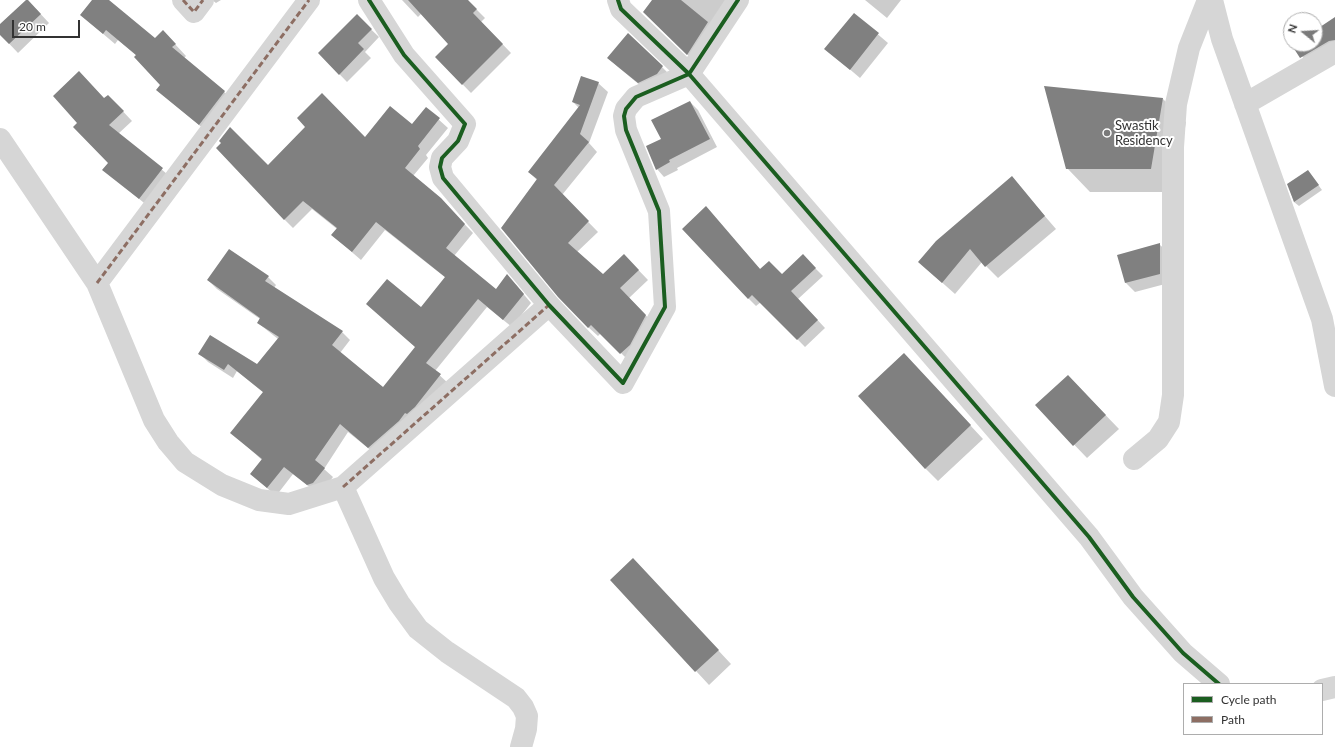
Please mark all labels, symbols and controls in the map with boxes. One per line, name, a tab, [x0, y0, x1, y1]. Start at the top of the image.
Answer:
scale bar	[14, 12, 82, 38]
north arrow	[1283, 12, 1323, 52]
text: 20 m	[19, 19, 46, 34]
text: N	[1285, 22, 1300, 34]
place label: Swastik Residency	[1115, 118, 1173, 149]
marker: Swastik Residency	[1102, 128, 1112, 138]
legend	[1183, 683, 1323, 735]
text: Cycle path	[1221, 692, 1276, 707]
text: Path	[1221, 712, 1245, 727]

